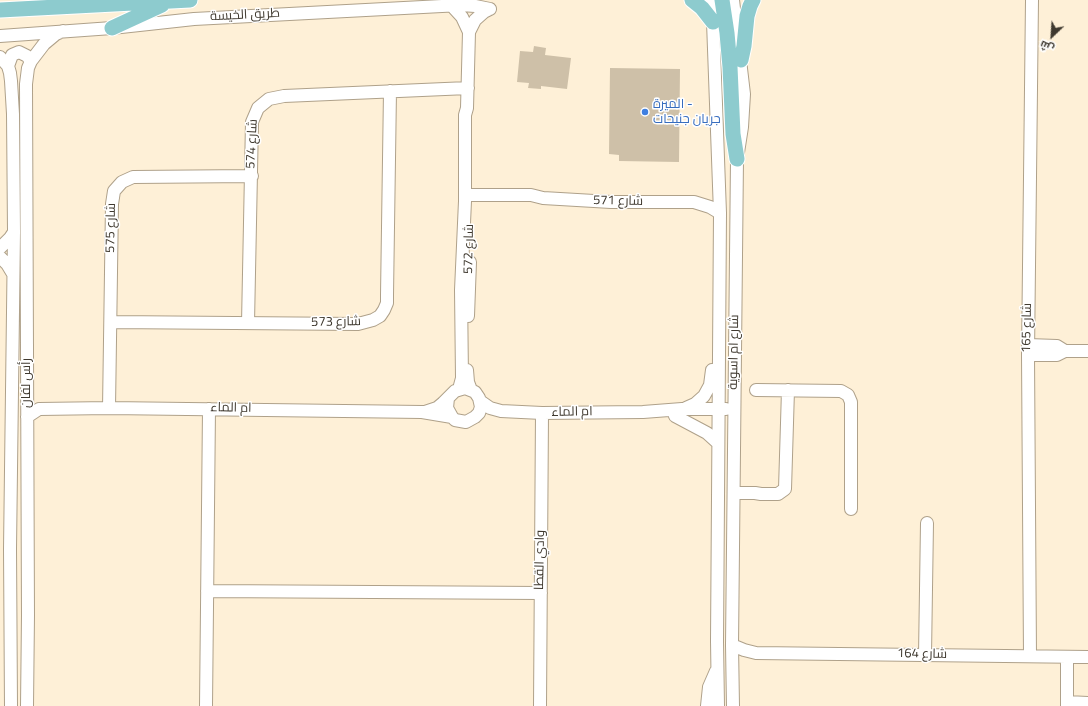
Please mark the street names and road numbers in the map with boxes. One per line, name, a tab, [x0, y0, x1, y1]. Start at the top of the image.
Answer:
street label: طريق الخيسة	[210, 6, 280, 26]
street label: شارع 574	[244, 119, 262, 169]
street label: شارع 571	[593, 194, 643, 210]
street label: شارع 575	[104, 203, 120, 253]
street label: شارع 572	[462, 224, 478, 274]
street label: شارع 165	[1020, 303, 1036, 353]
street label: شارع ام اسوية	[727, 314, 743, 390]
street label: شارع 573	[311, 315, 361, 331]
street label: رأس لفان	[19, 358, 35, 408]
street label: ام الماء	[210, 401, 252, 417]
street label: ام الماء	[551, 405, 593, 421]
street label: وادي القطا	[533, 530, 549, 590]
street label: شارع 164	[897, 647, 947, 663]

